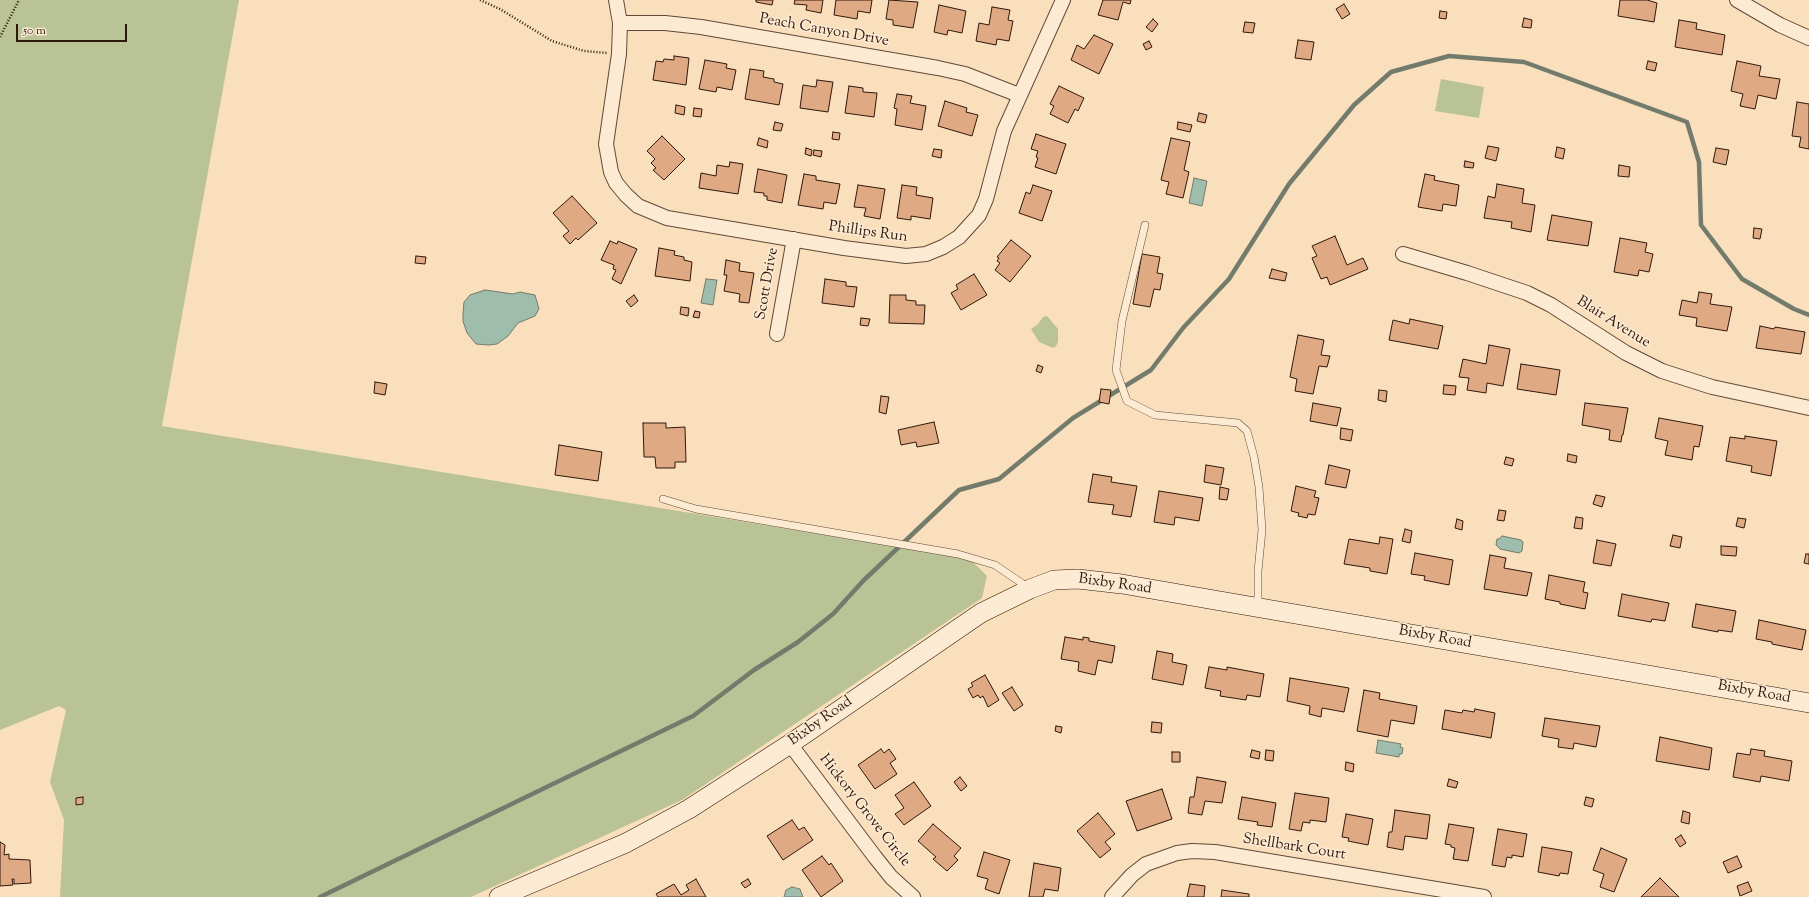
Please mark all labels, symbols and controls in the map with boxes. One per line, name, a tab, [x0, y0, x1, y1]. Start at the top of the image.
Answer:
street label: Peach Canyon Drive	[758, 11, 890, 51]
scale bar	[18, 16, 129, 42]
text: 50 m	[23, 22, 46, 40]
street label: Phillips Run	[827, 219, 909, 247]
street label: Scott Drive	[753, 246, 783, 322]
street label: Blair Avenue	[1573, 293, 1653, 353]
street label: Bixby Road	[1077, 571, 1153, 599]
street label: Bixby Road	[1397, 623, 1473, 653]
street label: Bixby Road	[1716, 678, 1792, 708]
street label: Bixby Road	[786, 693, 856, 751]
street label: Hickory Grove Circle	[814, 751, 914, 871]
street label: Shellbark Court	[1241, 831, 1347, 865]

